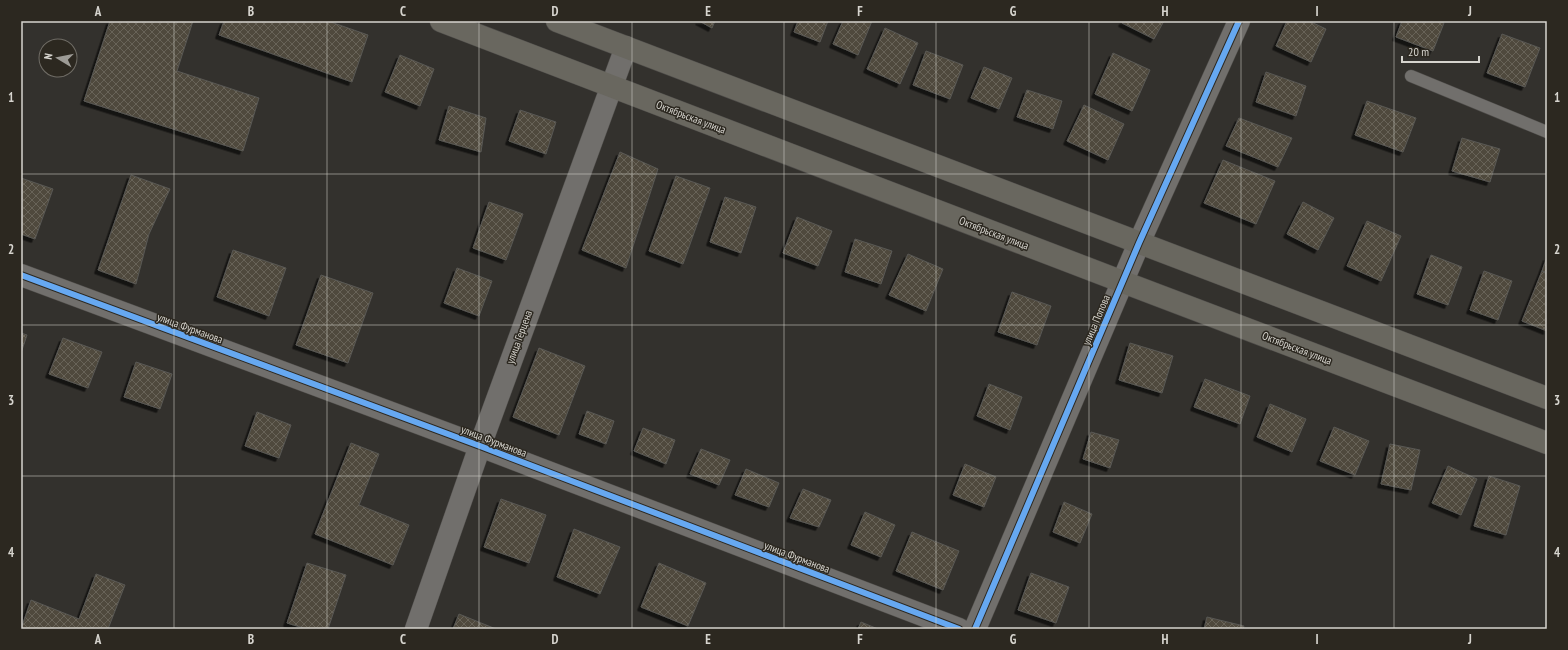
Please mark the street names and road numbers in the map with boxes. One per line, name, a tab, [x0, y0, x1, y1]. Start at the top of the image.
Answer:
street label: Октябрьская улица	[654, 97, 728, 137]
street label: Октябрьская улица	[957, 213, 1031, 253]
street label: улица Попова	[1079, 293, 1113, 347]
street label: улица Герцена	[503, 308, 535, 366]
street label: улица Фурманова	[155, 310, 225, 346]
street label: Октябрьская улица	[1260, 328, 1334, 368]
street label: улица Фурманова	[459, 422, 529, 460]
street label: улица Фурманова	[762, 538, 832, 576]

